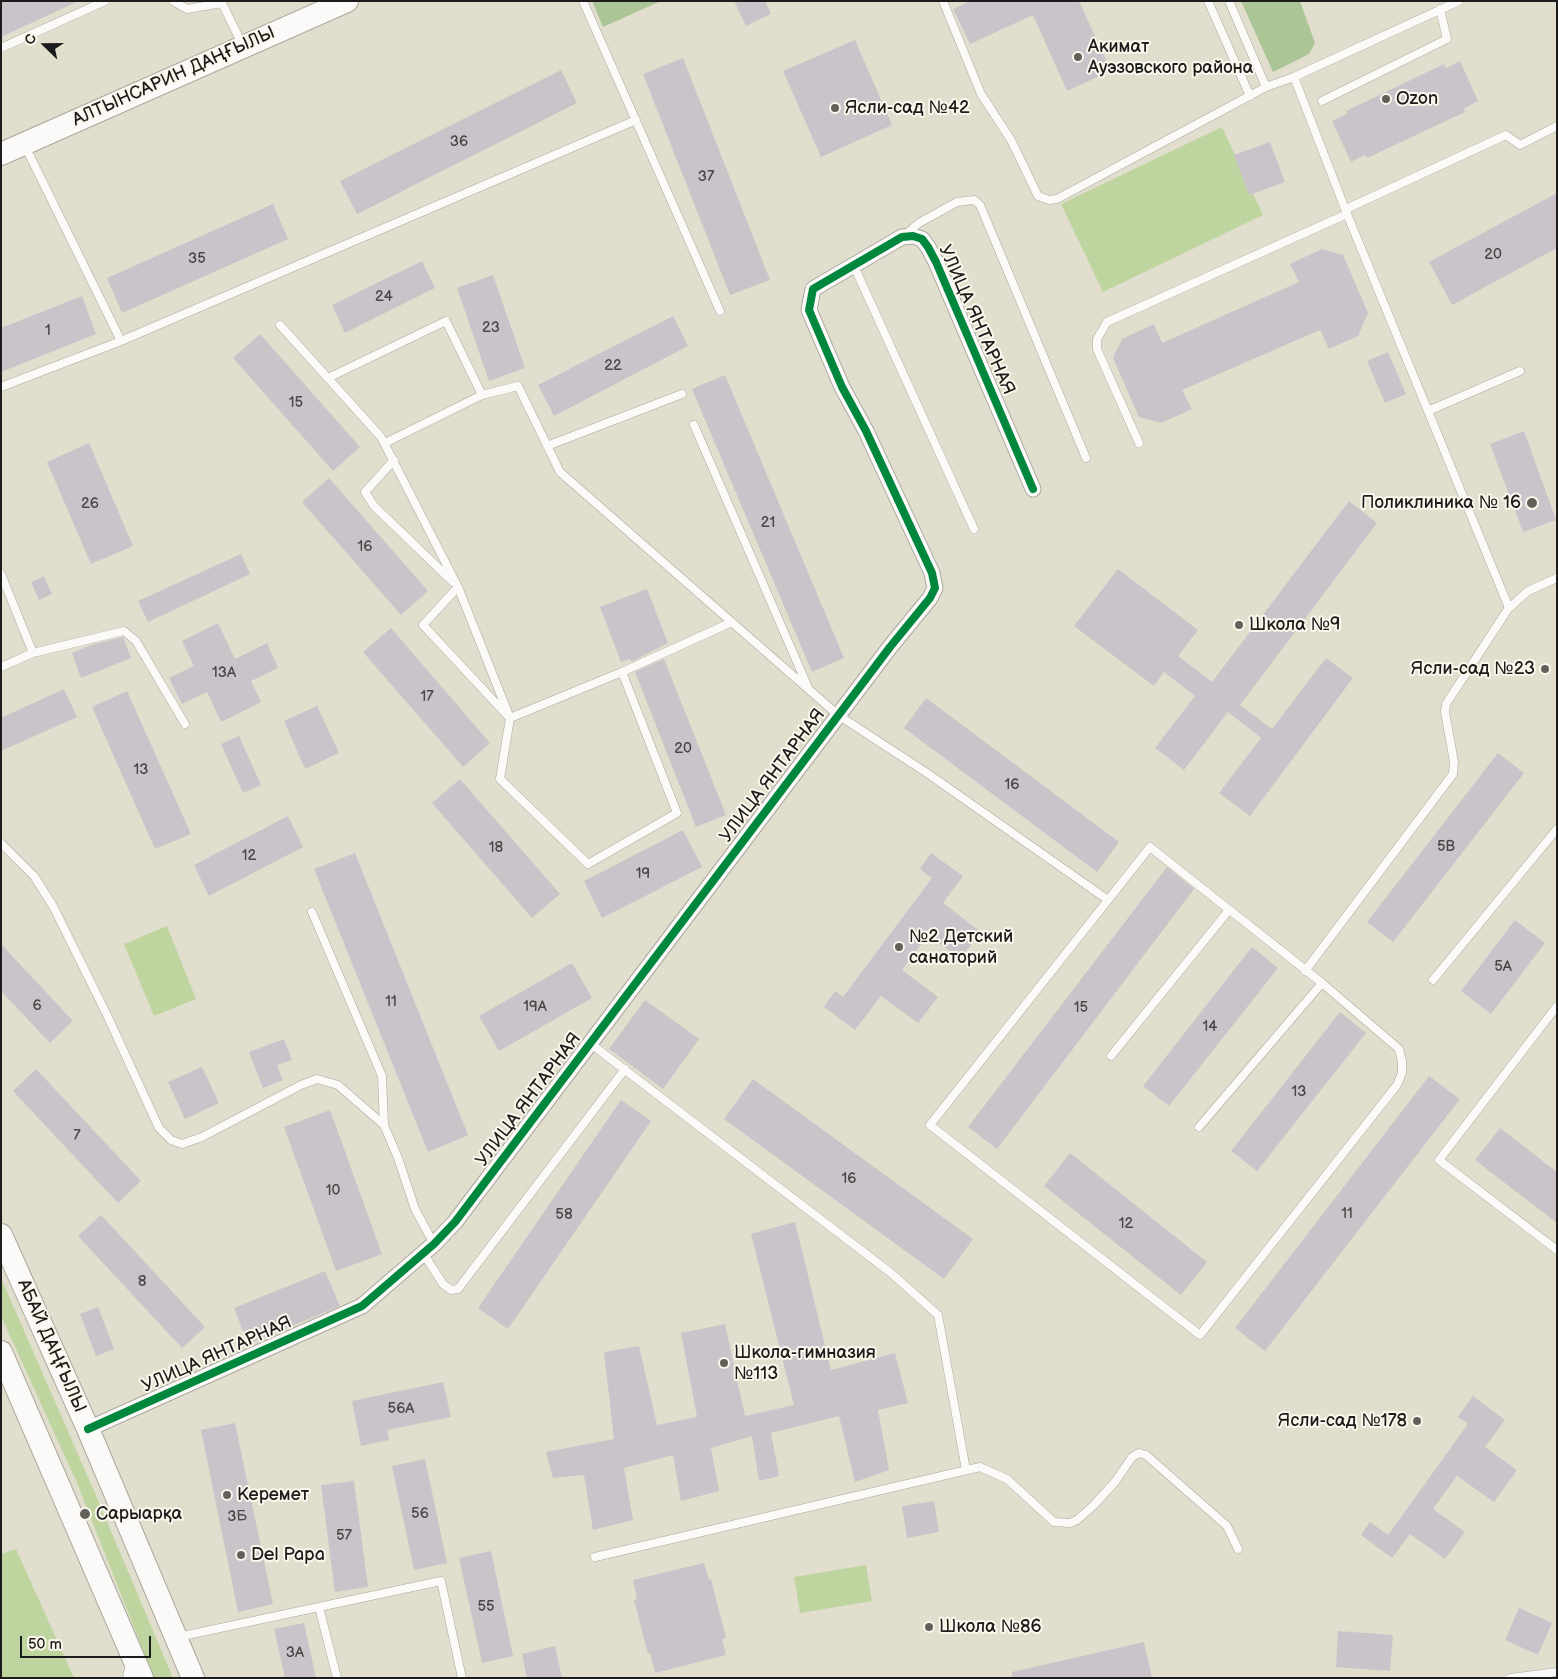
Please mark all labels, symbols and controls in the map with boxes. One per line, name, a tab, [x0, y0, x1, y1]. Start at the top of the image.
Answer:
north arrow	[20, 20, 70, 70]
street label: АЛТЫНСАРИН ДАҢҒЫЛЫ	[69, 22, 279, 132]
text: С	[21, 32, 40, 47]
place label: Акимат Ауэзовского района	[1088, 36, 1253, 78]
marker: Акимат Ауэзовского района	[1072, 51, 1084, 63]
place label: Ozon	[1396, 88, 1438, 110]
marker: Ozon	[1380, 93, 1392, 105]
place label: Ясли-сад №42	[845, 97, 970, 119]
marker: Ясли-сад №42	[829, 102, 841, 114]
house number: 36	[450, 133, 468, 151]
house number: 37	[698, 168, 714, 186]
street label: УЛИЦА ЯНТАРНАЯ	[933, 242, 1019, 398]
house number: 20	[1484, 246, 1502, 264]
house number: 35	[188, 250, 206, 268]
house number: 24	[375, 288, 393, 306]
house number: 23	[482, 319, 500, 337]
house number: 1	[45, 322, 51, 340]
house number: 22	[604, 357, 622, 375]
house number: 15	[289, 394, 303, 412]
place label: Поликлиника № 16	[1361, 492, 1521, 514]
house number: 26	[81, 495, 99, 513]
marker: Поликлиника № 16	[1525, 496, 1539, 510]
house number: 21	[761, 514, 775, 532]
house number: 16	[358, 538, 372, 556]
place label: Школа №9	[1249, 614, 1340, 636]
marker: Школа №9	[1233, 619, 1245, 631]
place label: Ясли-сад №23	[1411, 658, 1535, 680]
marker: Ясли-сад №23	[1539, 663, 1551, 675]
house number: 13А	[212, 664, 236, 682]
house number: 17	[420, 688, 434, 706]
street label: УЛИЦА ЯНТАРНАЯ	[716, 705, 830, 847]
house number: 20	[674, 740, 692, 758]
house number: 13	[133, 761, 149, 779]
house number: 16	[1005, 776, 1019, 794]
house number: 5В	[1437, 838, 1455, 856]
house number: 18	[489, 839, 503, 857]
house number: 12	[242, 847, 256, 865]
house number: 19	[636, 865, 650, 883]
place label: №2 Детский санаторий	[909, 926, 1013, 969]
marker: №2 Детский санаторий	[893, 941, 905, 953]
house number: 5А	[1494, 958, 1512, 976]
house number: 11	[385, 993, 397, 1011]
house number: 6	[32, 997, 42, 1015]
house number: 19А	[523, 998, 547, 1016]
house number: 15	[1074, 999, 1088, 1017]
house number: 14	[1203, 1018, 1217, 1036]
street label: УЛИЦА ЯНТАРНАЯ	[472, 1029, 586, 1171]
house number: 13	[1291, 1083, 1307, 1101]
house number: 7	[73, 1127, 81, 1145]
house number: 16	[842, 1170, 856, 1188]
house number: 10	[326, 1182, 340, 1200]
house number: 11	[1341, 1205, 1353, 1223]
house number: 58	[555, 1206, 573, 1224]
house number: 12	[1119, 1215, 1133, 1233]
house number: 8	[138, 1273, 146, 1291]
street label: АБАЙ ДАҢҒЫЛЫ	[12, 1276, 90, 1416]
street label: УЛИЦА ЯНТАРНАЯ	[139, 1312, 295, 1398]
place label: Школа-гимназия №113	[734, 1342, 876, 1385]
marker: Школа-гимназия №113	[718, 1357, 730, 1369]
house number: 56А	[388, 1400, 414, 1418]
place label: Ясли-сад №178	[1278, 1410, 1407, 1432]
marker: Ясли-сад №178	[1411, 1415, 1423, 1427]
place label: Керемет	[237, 1484, 309, 1506]
marker: Керемет	[221, 1489, 233, 1501]
place label: Сарыарқа	[96, 1503, 182, 1525]
house number: 56	[411, 1505, 429, 1523]
marker: Сарыарқа	[78, 1507, 92, 1521]
house number: 3Б	[227, 1508, 247, 1526]
house number: 57	[336, 1527, 352, 1545]
place label: Del Papa	[251, 1544, 325, 1566]
marker: Del Papa	[235, 1549, 247, 1561]
house number: 55	[477, 1598, 495, 1616]
place label: Школа №86	[939, 1616, 1041, 1638]
marker: Школа №86	[923, 1621, 935, 1633]
scale bar	[22, 1626, 154, 1658]
text: 50 m	[28, 1635, 62, 1654]
house number: 3А	[286, 1644, 304, 1662]

